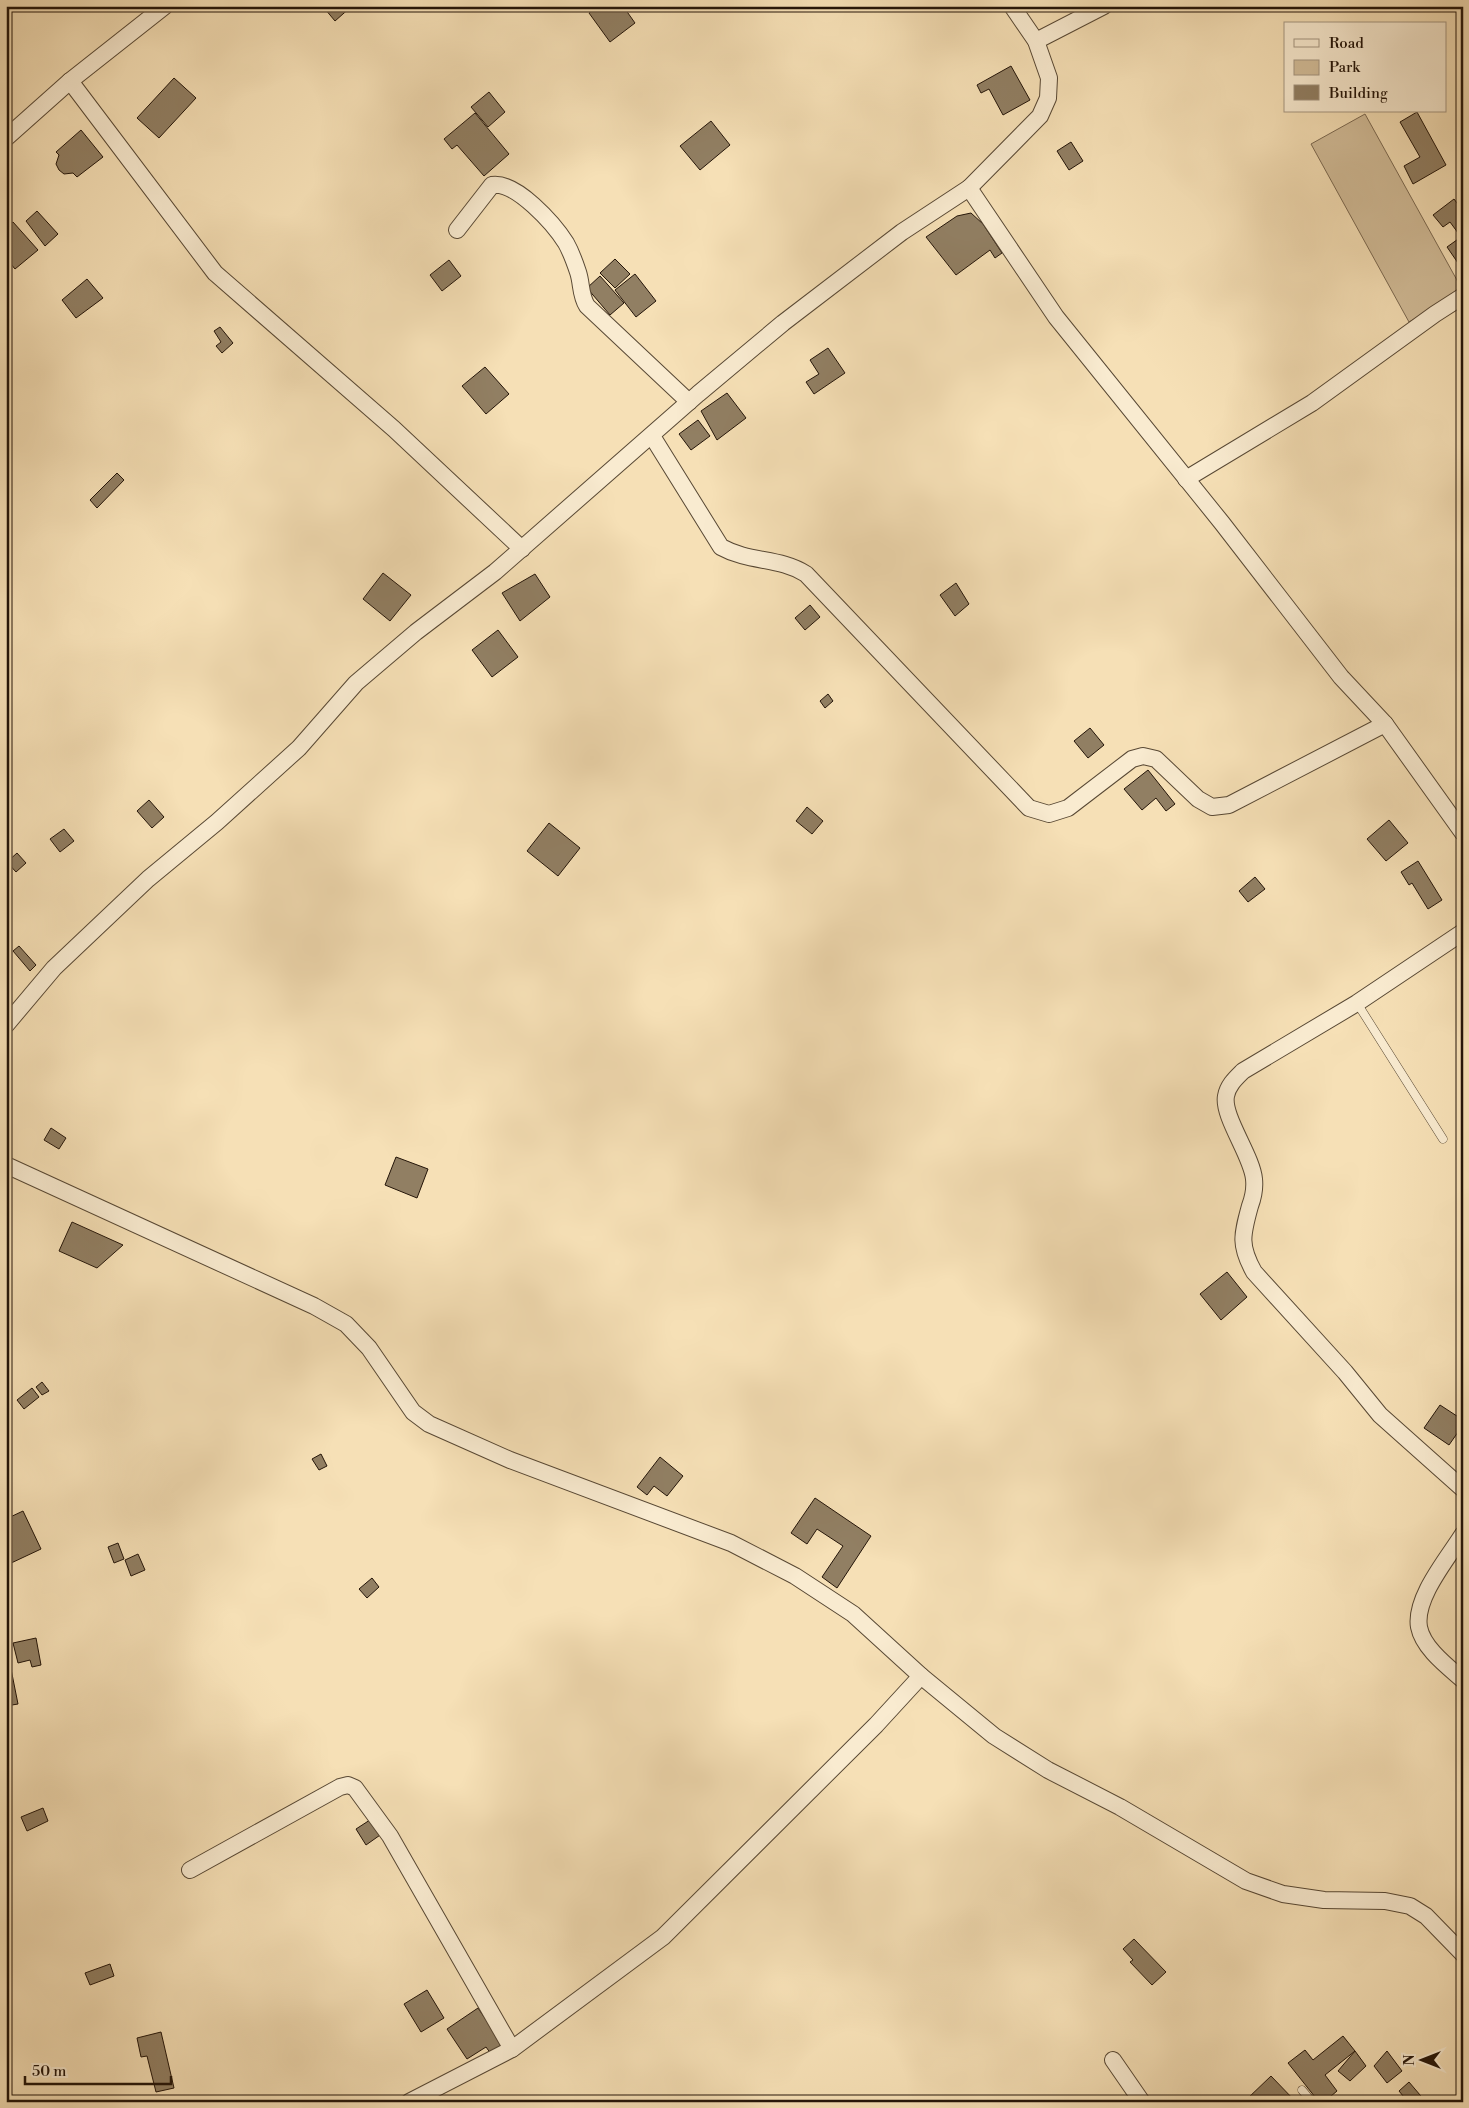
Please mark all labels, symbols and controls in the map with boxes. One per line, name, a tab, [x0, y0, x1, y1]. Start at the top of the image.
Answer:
legend	[1284, 22, 1446, 112]
text: Road	[1329, 34, 1364, 53]
text: Park	[1329, 58, 1361, 77]
text: Building	[1328, 84, 1388, 103]
north arrow	[1396, 2036, 1446, 2086]
scale bar	[25, 2053, 171, 2085]
text: N	[1401, 2054, 1419, 2066]
text: 50 m	[32, 2062, 66, 2081]

